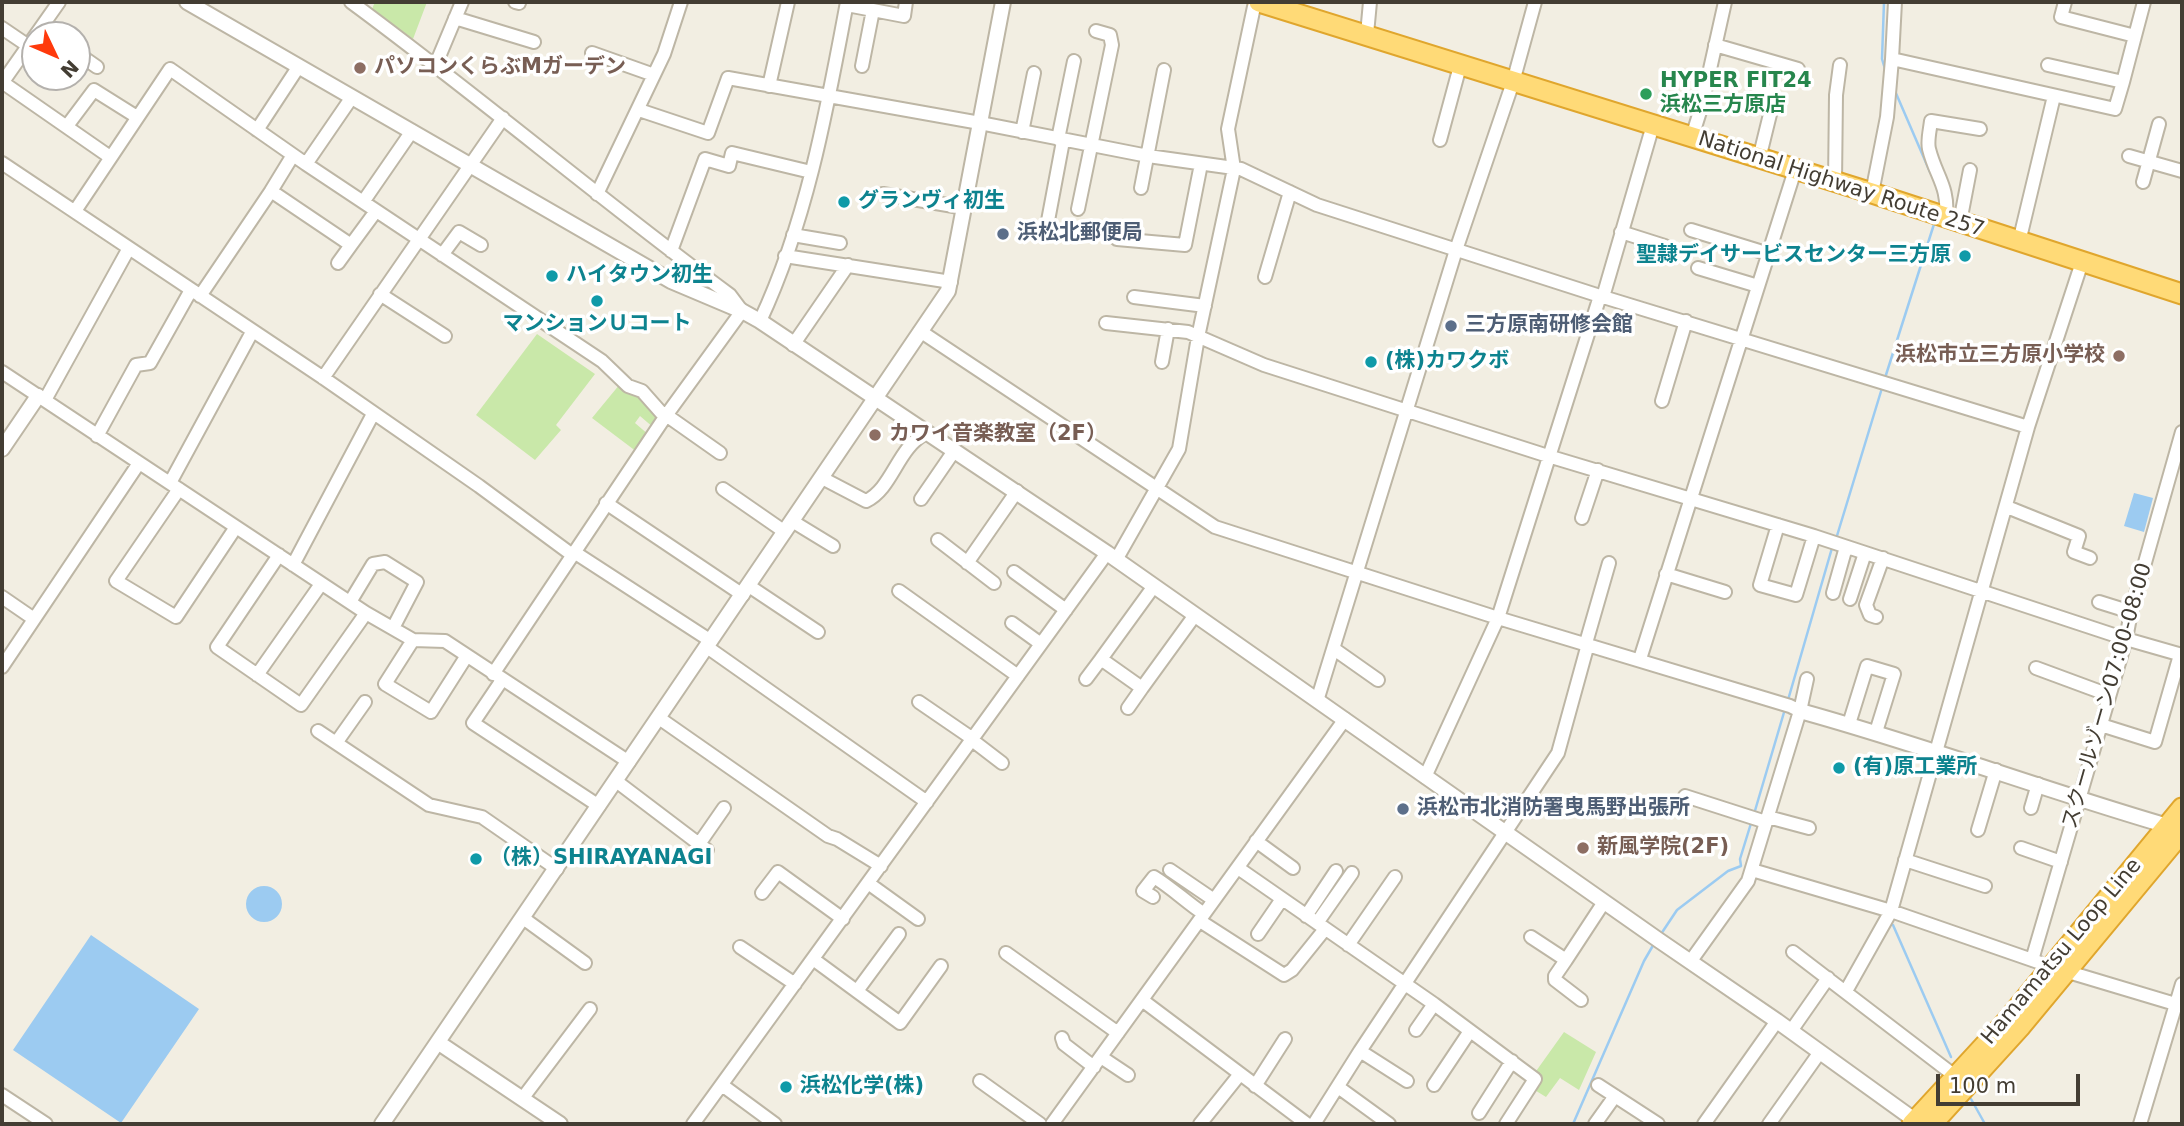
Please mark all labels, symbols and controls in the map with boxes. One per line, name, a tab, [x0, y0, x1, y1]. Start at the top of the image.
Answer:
north arrow	[21, 21, 91, 91]
place label: パソコンくらぶMガーデン	[374, 55, 626, 81]
text: N	[56, 56, 83, 83]
marker: パソコンくらぶMガーデン	[352, 60, 368, 76]
place label: HYPER FIT24 浜松三方原店	[1660, 69, 1812, 119]
marker: HYPER FIT24 浜松三方原店	[1638, 86, 1654, 102]
street label: National Highway Route 257	[1695, 127, 1987, 243]
place label: グランヴィ初生	[858, 189, 1005, 215]
marker: グランヴィ初生	[836, 194, 852, 210]
place label: 浜松北郵便局	[1017, 221, 1143, 247]
marker: 浜松北郵便局	[995, 226, 1011, 242]
place label: 聖隷デイサービスセンター三方原	[1636, 243, 1951, 269]
marker: 聖隷デイサービスセンター三方原	[1957, 248, 1973, 264]
place label: ハイタウン初生	[566, 263, 713, 289]
marker: ハイタウン初生	[544, 268, 560, 284]
marker: マンションＵコート	[589, 293, 605, 309]
place label: マンションＵコート	[503, 312, 691, 338]
place label: 三方原南研修会館	[1465, 313, 1633, 339]
marker: 三方原南研修会館	[1443, 318, 1459, 334]
place label: 浜松市立三方原小学校	[1895, 343, 2105, 369]
marker: 浜松市立三方原小学校	[2111, 348, 2127, 364]
place label: (株)カワクボ	[1385, 349, 1509, 375]
marker: (株)カワクボ	[1363, 354, 1379, 370]
place label: カワイ音楽教室（2F）	[889, 422, 1107, 448]
marker: カワイ音楽教室（2F）	[867, 427, 883, 443]
street label: スクールゾーン07:00-08:00	[2058, 560, 2158, 832]
place label: (有)原工業所	[1853, 755, 1977, 781]
marker: (有)原工業所	[1831, 760, 1847, 776]
place label: 浜松市北消防署曳馬野出張所	[1417, 796, 1690, 822]
marker: 浜松市北消防署曳馬野出張所	[1395, 801, 1411, 817]
place label: 新風学院(2F)	[1597, 835, 1729, 861]
marker: 新風学院(2F)	[1575, 840, 1591, 856]
place label: （株）SHIRAYANAGI	[490, 846, 712, 872]
marker: （株）SHIRAYANAGI	[468, 851, 484, 867]
street label: Hamamatsu Loop Line	[1977, 854, 2147, 1050]
scale bar	[1939, 1060, 2082, 1104]
place label: 浜松化学(株)	[800, 1074, 924, 1100]
text: 100 m	[1949, 1074, 2016, 1098]
marker: 浜松化学(株)	[778, 1079, 794, 1095]

